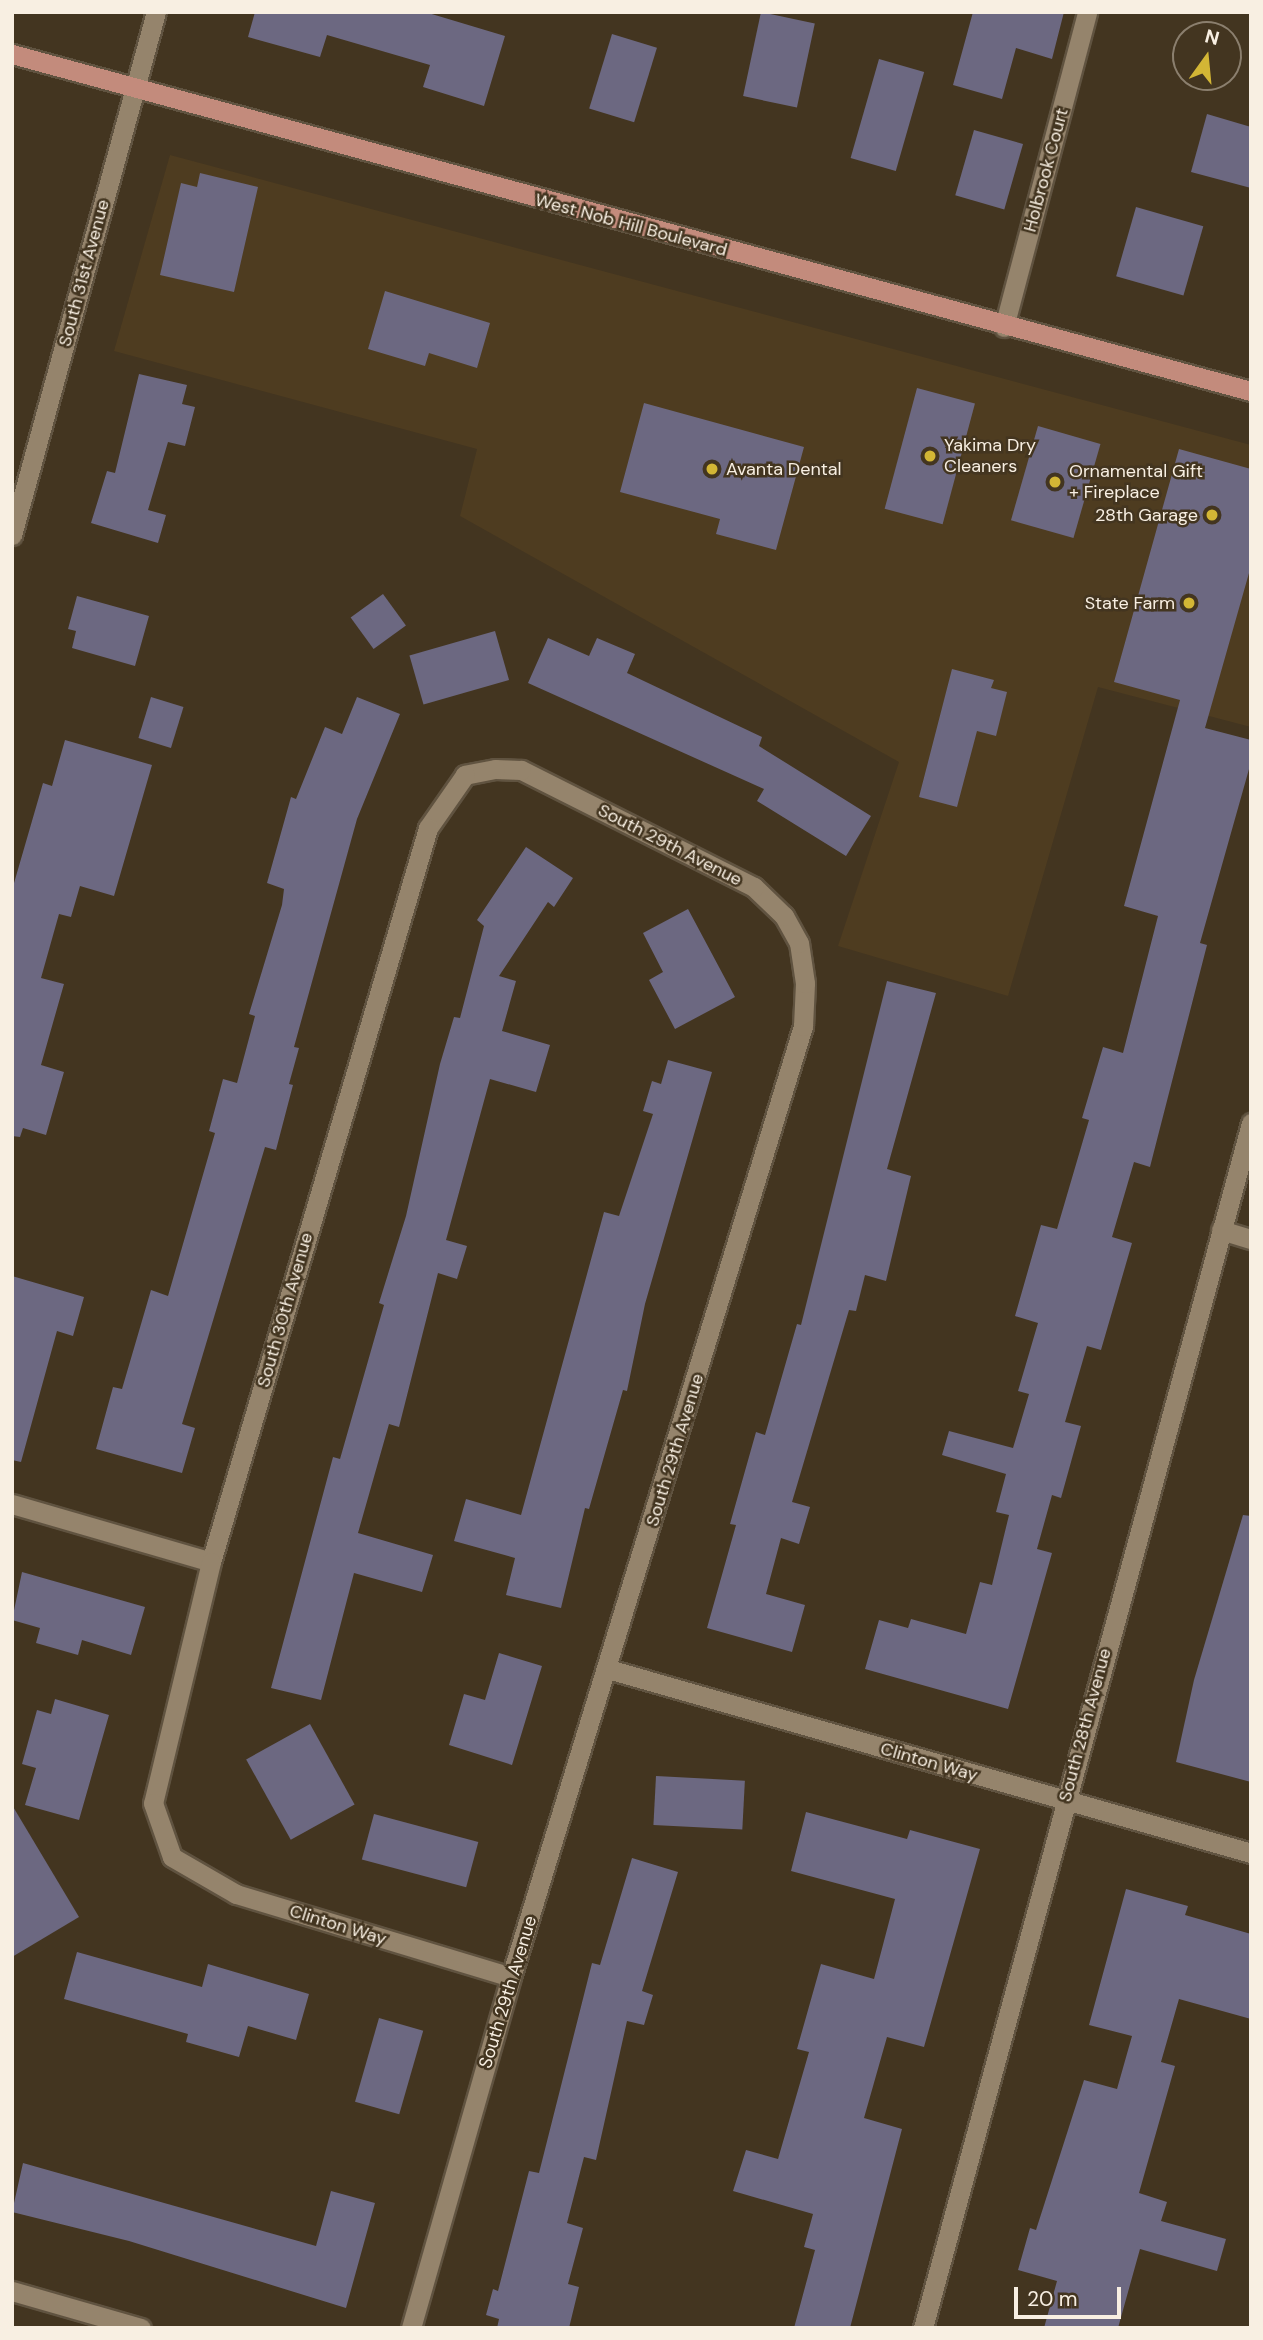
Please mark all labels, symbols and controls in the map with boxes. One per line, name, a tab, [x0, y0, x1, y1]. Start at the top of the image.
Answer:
north arrow	[1172, 21, 1242, 91]
text: N	[1202, 23, 1222, 51]
street label: Holbrook Court	[1019, 106, 1073, 234]
street label: West Nob Hill Boulevard	[533, 189, 729, 261]
street label: South 31st Avenue	[54, 197, 114, 349]
place label: Yakima Dry Cleaners	[944, 435, 1036, 478]
marker: Yakima Dry Cleaners	[922, 448, 938, 464]
place label: Avanta Dental	[726, 458, 842, 480]
marker: Avanta Dental	[704, 461, 720, 477]
place label: Ornamental Gift + Fireplace	[1069, 461, 1203, 504]
marker: Ornamental Gift + Fireplace	[1047, 474, 1063, 490]
place label: 28th Garage	[1095, 504, 1198, 526]
marker: 28th Garage	[1204, 507, 1220, 523]
place label: State Farm	[1085, 592, 1175, 614]
marker: State Farm	[1181, 595, 1197, 611]
street label: South 29th Avenue	[594, 799, 746, 891]
street label: South 30th Avenue	[253, 1230, 317, 1390]
street label: South 29th Avenue	[642, 1371, 708, 1529]
street label: South 28th Avenue	[1054, 1646, 1116, 1804]
street label: Clinton Way	[878, 1738, 980, 1786]
street label: Clinton Way	[287, 1900, 389, 1950]
street label: South 29th Avenue	[475, 1913, 541, 2071]
scale bar	[1018, 2274, 1125, 2318]
text: 20 m	[1027, 2285, 1078, 2313]

